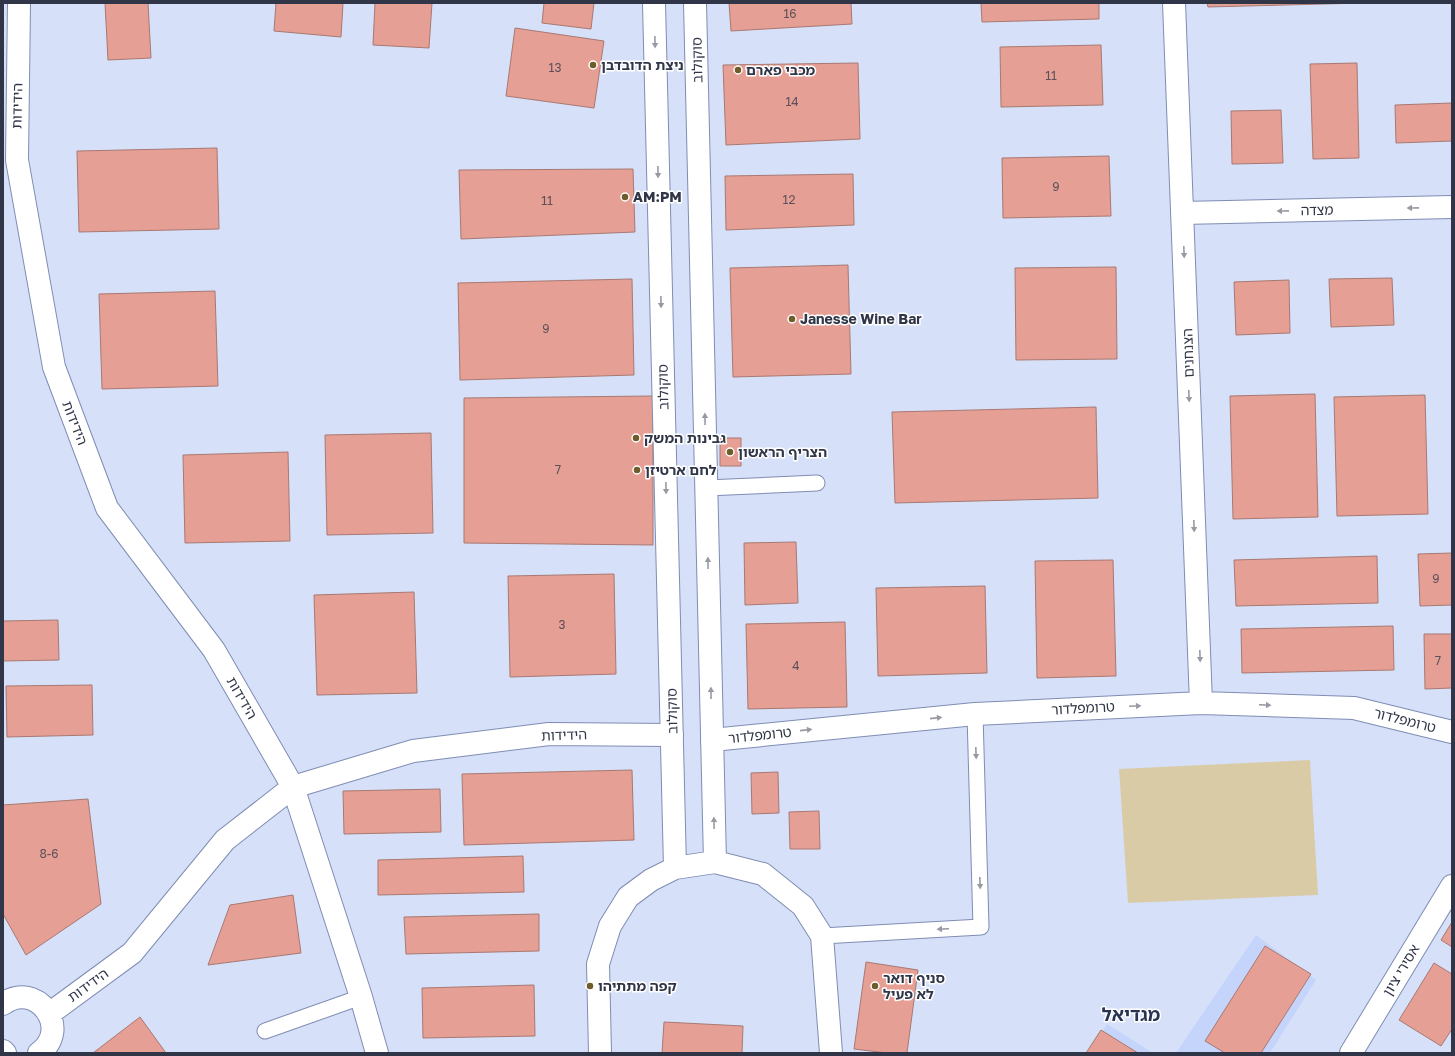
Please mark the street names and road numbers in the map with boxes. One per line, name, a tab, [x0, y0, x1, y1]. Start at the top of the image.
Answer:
street label: סוקולוב	[688, 37, 705, 83]
street label: הידידות	[8, 83, 25, 129]
street label: מצדה	[1300, 201, 1334, 218]
street label: הצנחנים	[1178, 328, 1197, 378]
street label: סוקולוב	[654, 364, 671, 410]
street label: הידידות	[59, 398, 92, 447]
street label: הידידות	[224, 674, 261, 722]
street label: סוקולוב	[663, 688, 680, 734]
street label: טרומפלדור	[1051, 697, 1115, 718]
street label: טרומפלדור	[1372, 704, 1438, 735]
street label: טרומפלדור	[727, 723, 793, 746]
street label: הידידות	[541, 725, 587, 744]
street label: אסירי ציון	[1379, 941, 1423, 999]
street label: הידידות	[64, 964, 111, 1005]

